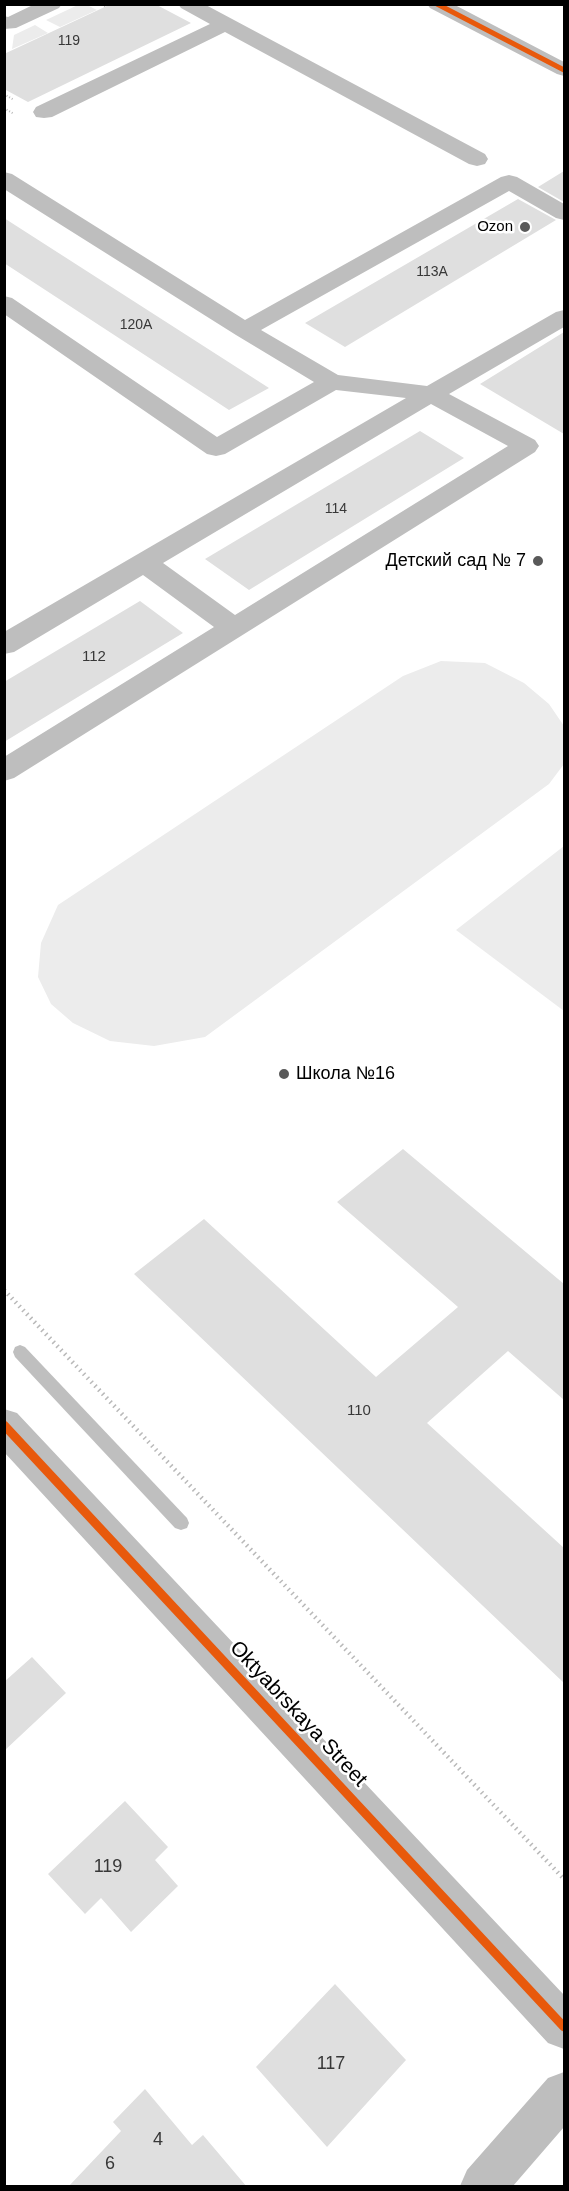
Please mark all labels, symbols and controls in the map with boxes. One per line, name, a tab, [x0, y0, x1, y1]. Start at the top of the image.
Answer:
house number: 119	[58, 33, 80, 49]
place label: Ozon	[477, 218, 513, 236]
marker: Ozon	[518, 220, 532, 234]
house number: 113А	[416, 264, 448, 280]
house number: 120А	[120, 317, 152, 333]
house number: 114	[325, 501, 347, 517]
place label: Детский сад № 7	[386, 550, 526, 572]
marker: Детский сад № 7	[531, 554, 545, 568]
house number: 112	[82, 648, 106, 666]
place label: Школа №16	[296, 1063, 395, 1085]
marker: Школа №16	[277, 1067, 291, 1081]
house number: 110	[347, 1402, 371, 1420]
street label: Oktyabrskaya Street	[224, 1636, 372, 1792]
house number: 119	[94, 1856, 122, 1878]
house number: 117	[317, 2053, 345, 2075]
house number: 4	[153, 2129, 163, 2151]
house number: 6	[105, 2153, 115, 2175]

